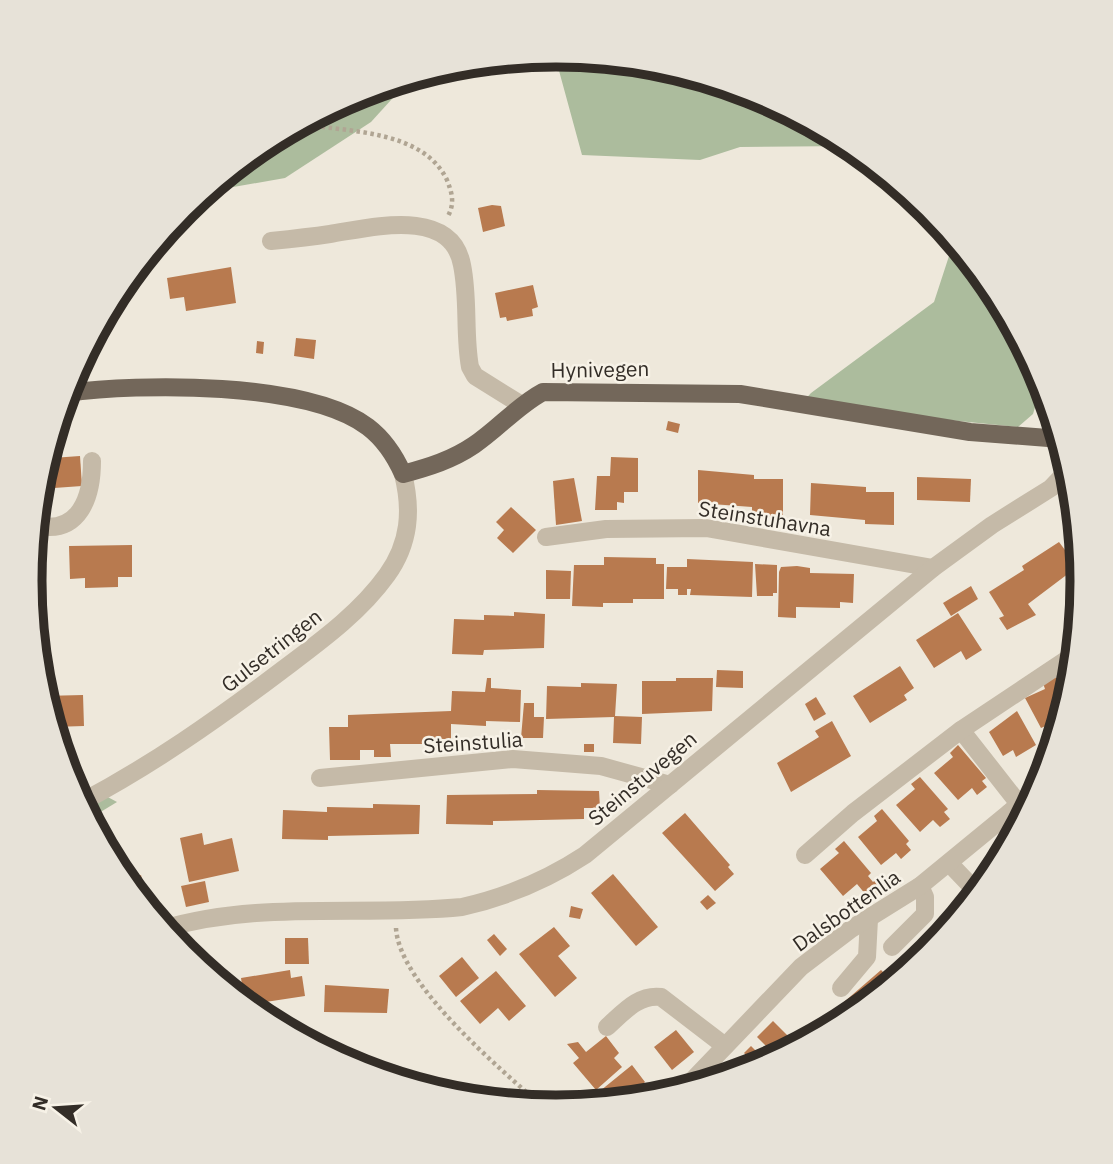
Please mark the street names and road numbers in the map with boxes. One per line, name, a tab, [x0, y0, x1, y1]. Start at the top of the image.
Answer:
street label: Hynivegen	[550, 354, 650, 384]
street label: Steinstuhavna	[697, 494, 833, 542]
street label: Gulsetringen	[215, 602, 327, 698]
street label: Steinstuvegen	[582, 724, 702, 832]
street label: Steinstulia	[422, 725, 524, 759]
street label: Dalsbottenlia	[787, 863, 905, 957]

